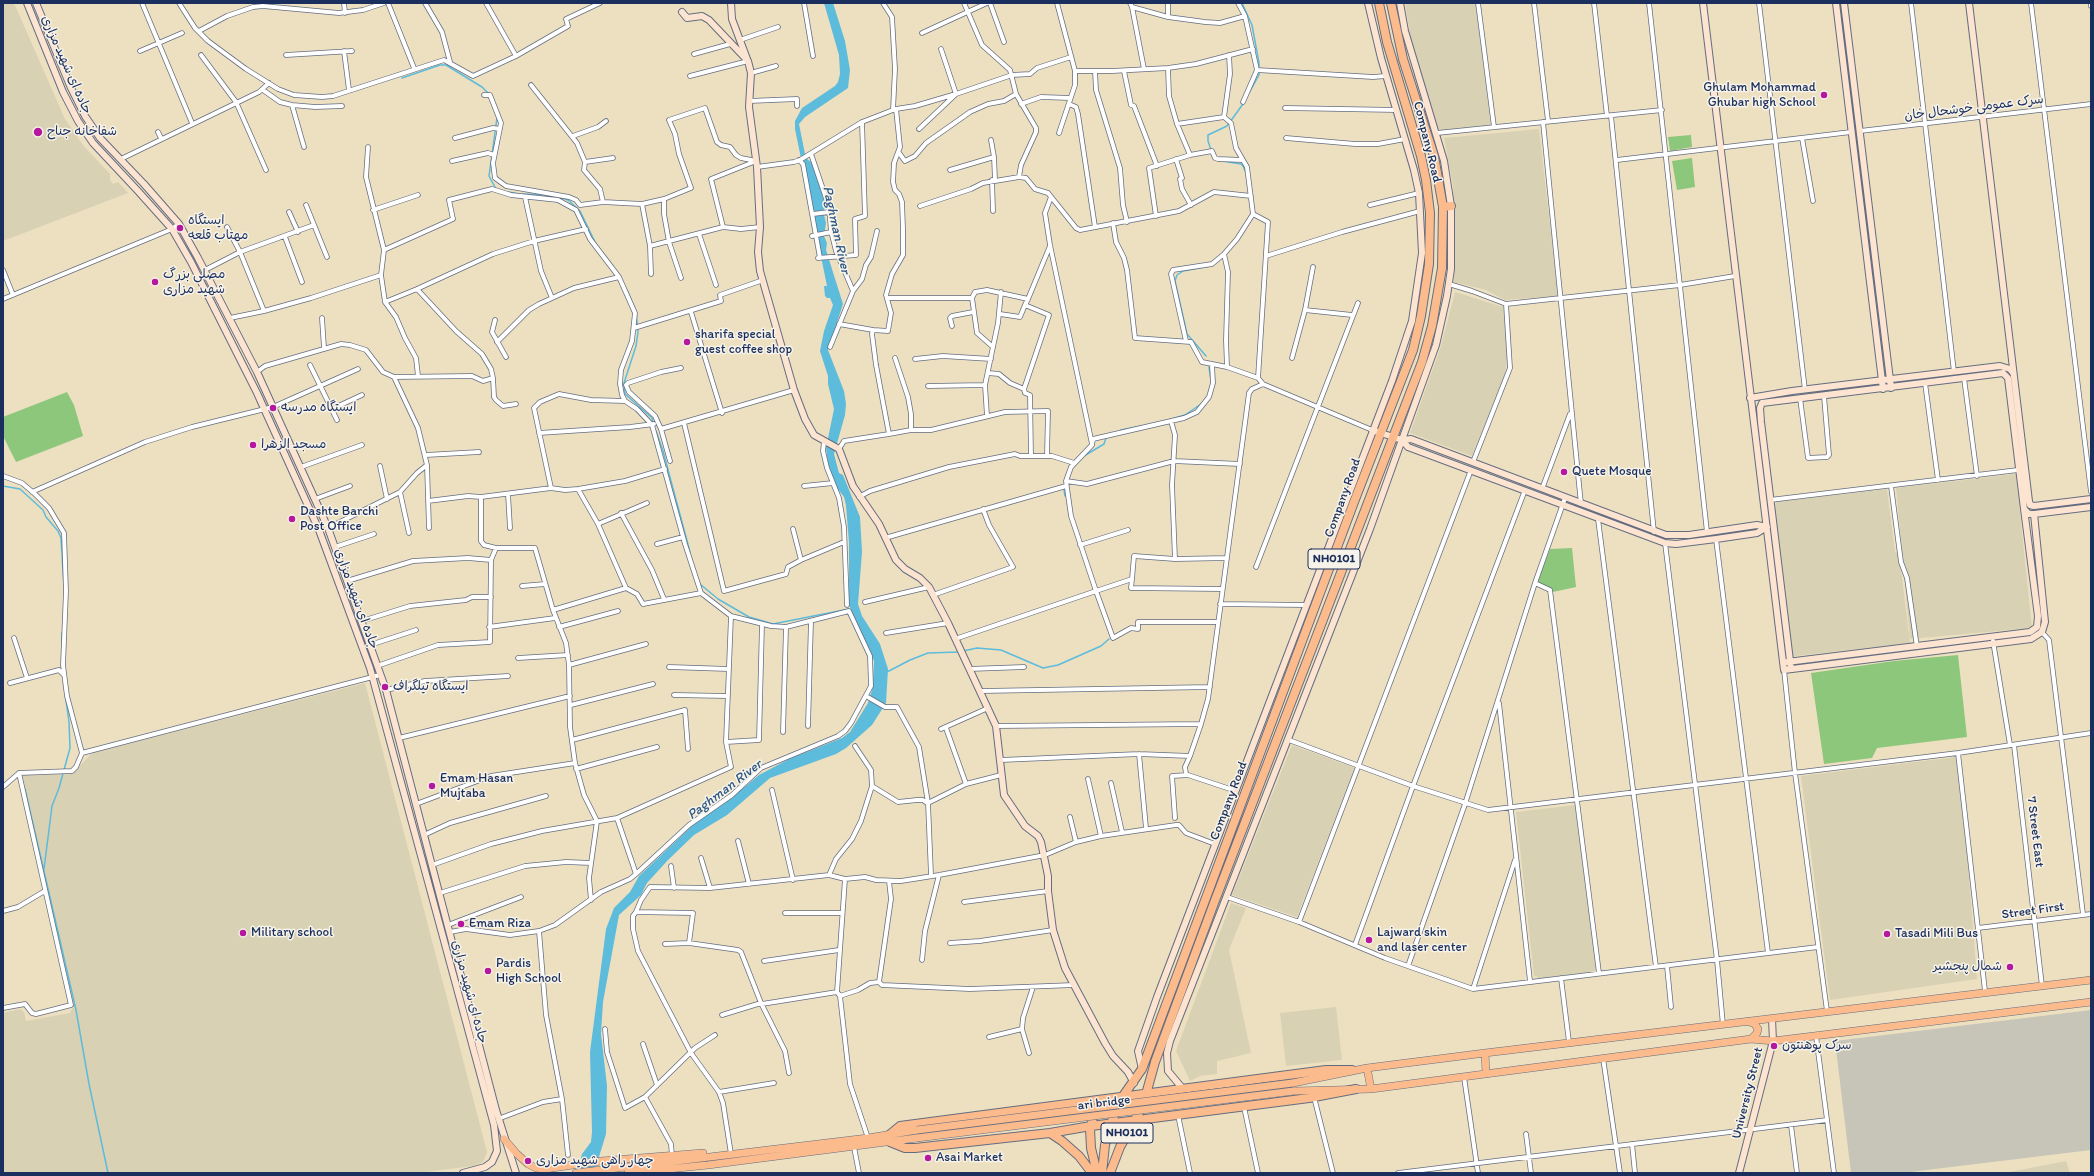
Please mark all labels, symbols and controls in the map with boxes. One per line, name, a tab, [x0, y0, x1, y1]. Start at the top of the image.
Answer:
street label: جاده ای شهید مزاری	[37, 13, 95, 117]
place label: Ghulam Mohammad Ghubar high School	[1703, 80, 1816, 111]
marker: Ghulam Mohammad Ghubar high School	[1819, 90, 1829, 100]
street label: سرک عمومی خوشحال خان	[1903, 92, 2045, 124]
street label: Company Road	[1409, 100, 1445, 184]
place label: شفاخانه جناح	[47, 124, 117, 140]
marker: شفاخانه جناح	[32, 126, 44, 138]
water label: Paghman River	[818, 185, 854, 275]
place label: ایستگاه مهتاب قلعه	[188, 213, 248, 244]
marker: ایستگاه مهتاب قلعه	[175, 223, 185, 233]
place label: مصلی بزرگ شهید مزاری	[163, 267, 225, 298]
marker: مصلی بزرگ شهید مزاری	[150, 277, 160, 287]
place label: sharifa special guest coffee shop	[695, 327, 792, 358]
marker: sharifa special guest coffee shop	[682, 337, 692, 347]
place label: ایستگاه مدرسه	[281, 400, 356, 416]
marker: ایستگاه مدرسه	[268, 403, 278, 413]
place label: مسجد الزهرا	[261, 437, 326, 453]
marker: مسجد الزهرا	[248, 440, 258, 450]
street label: Company Road	[1321, 456, 1365, 540]
place label: Quete Mosque	[1572, 464, 1652, 480]
marker: Quete Mosque	[1559, 467, 1569, 477]
place label: Dashte Barchi Post Office	[300, 504, 378, 535]
marker: Dashte Barchi Post Office	[287, 514, 297, 524]
street label: جاده ای شهید مزاری	[331, 546, 381, 652]
road number: NH0101	[1308, 549, 1360, 569]
place label: ایستگاه تیلگراف	[393, 679, 468, 695]
marker: ایستگاه تیلگراف	[380, 682, 390, 692]
water label: Paghman River	[684, 756, 766, 824]
street label: Company Road	[1207, 759, 1251, 843]
place label: Emam Hasan Mujtaba	[440, 771, 513, 802]
marker: Emam Hasan Mujtaba	[427, 781, 437, 791]
street label: 7 Street East	[2023, 796, 2047, 868]
street label: Street First	[2001, 899, 2065, 923]
place label: Emam Riza	[469, 916, 531, 932]
marker: Emam Riza	[456, 919, 466, 929]
place label: Military school	[251, 925, 333, 941]
place label: Lajward skin and laser center	[1377, 925, 1467, 956]
place label: Tasadi Mili Bus	[1895, 926, 1978, 942]
marker: Military school	[238, 928, 248, 938]
marker: Tasadi Mili Bus	[1882, 929, 1892, 939]
marker: Lajward skin and laser center	[1364, 935, 1374, 945]
street label: جاده ای شهید مزاری	[448, 939, 490, 1045]
place label: Pardis High School	[496, 956, 562, 987]
place label: شمال پنجشیر	[1933, 959, 2002, 975]
marker: شمال پنجشیر	[2005, 962, 2015, 972]
marker: Pardis High School	[483, 966, 493, 976]
place label: سرک پوهنتون	[1782, 1038, 1852, 1054]
marker: سرک پوهنتون	[1769, 1041, 1779, 1051]
street label: University Street	[1729, 1045, 1767, 1141]
street label: ari bridge	[1077, 1092, 1131, 1114]
road number: NH0101	[1101, 1123, 1153, 1143]
place label: Asai Market	[936, 1150, 1003, 1166]
place label: چهار راهی شهید مزاری	[536, 1153, 654, 1169]
marker: Asai Market	[923, 1153, 933, 1163]
marker: چهار راهی شهید مزاری	[523, 1156, 533, 1166]

